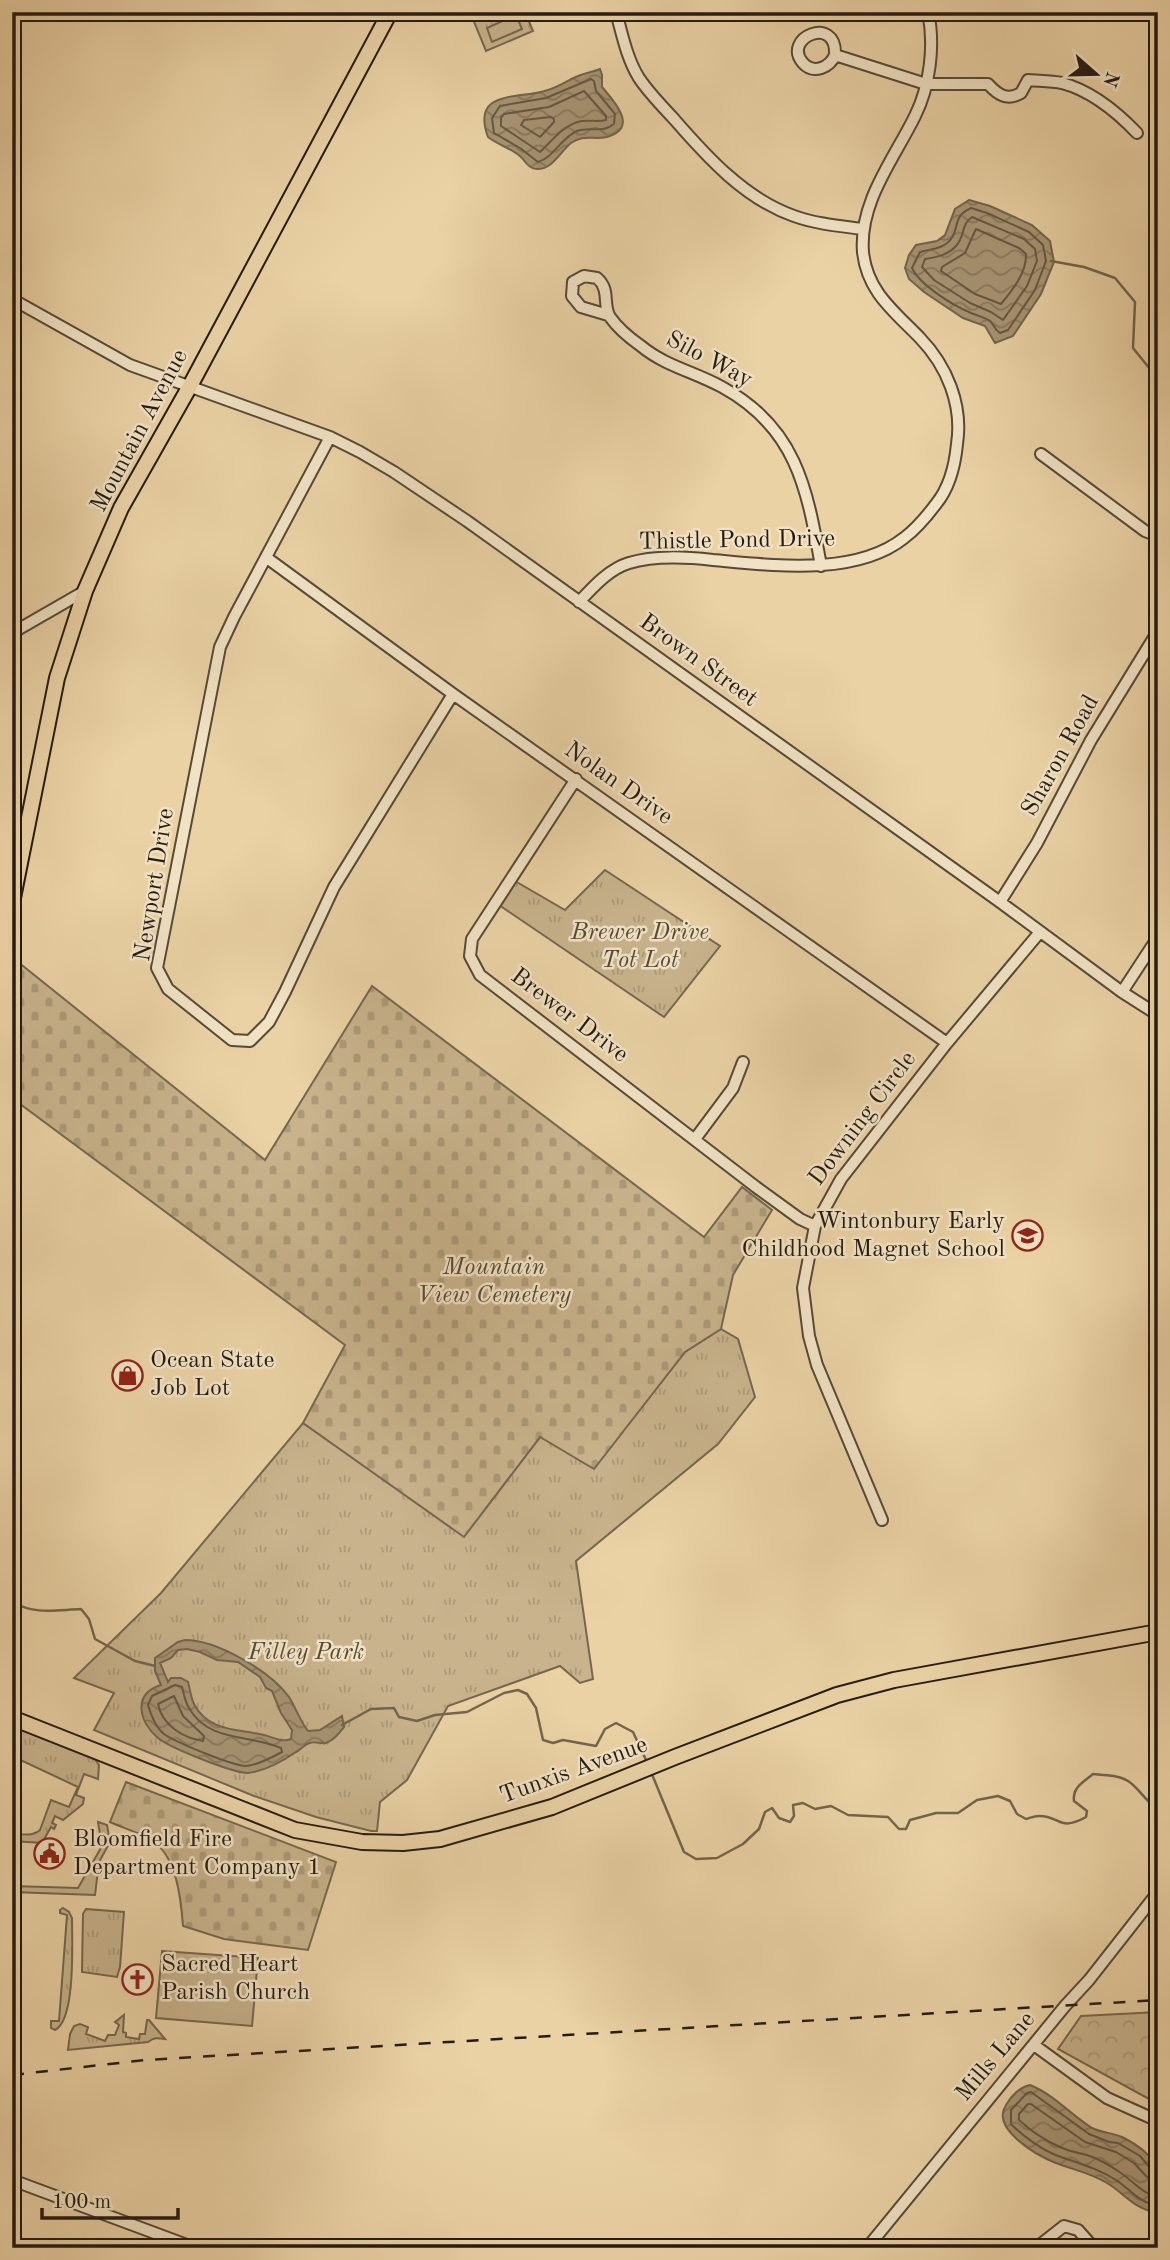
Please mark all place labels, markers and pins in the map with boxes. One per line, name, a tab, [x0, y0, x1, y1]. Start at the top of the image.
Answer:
place label: Wintonbury Early Childhood Magnet School	[742, 1210, 1005, 1262]
school or university icon: Wintonbury Early Childhood Magnet School	[1011, 1219, 1045, 1253]
place label: Ocean State Job Lot	[150, 1349, 274, 1401]
shop icon: Ocean State Job Lot	[110, 1358, 144, 1392]
place label: Bloomfield Fire Department Company 1	[73, 1828, 321, 1880]
public building icon: Bloomfield Fire Department Company 1	[33, 1837, 67, 1871]
place label: Sacred Heart Parish Church	[161, 1953, 310, 2005]
church icon: Sacred Heart Parish Church	[121, 1962, 155, 1996]

